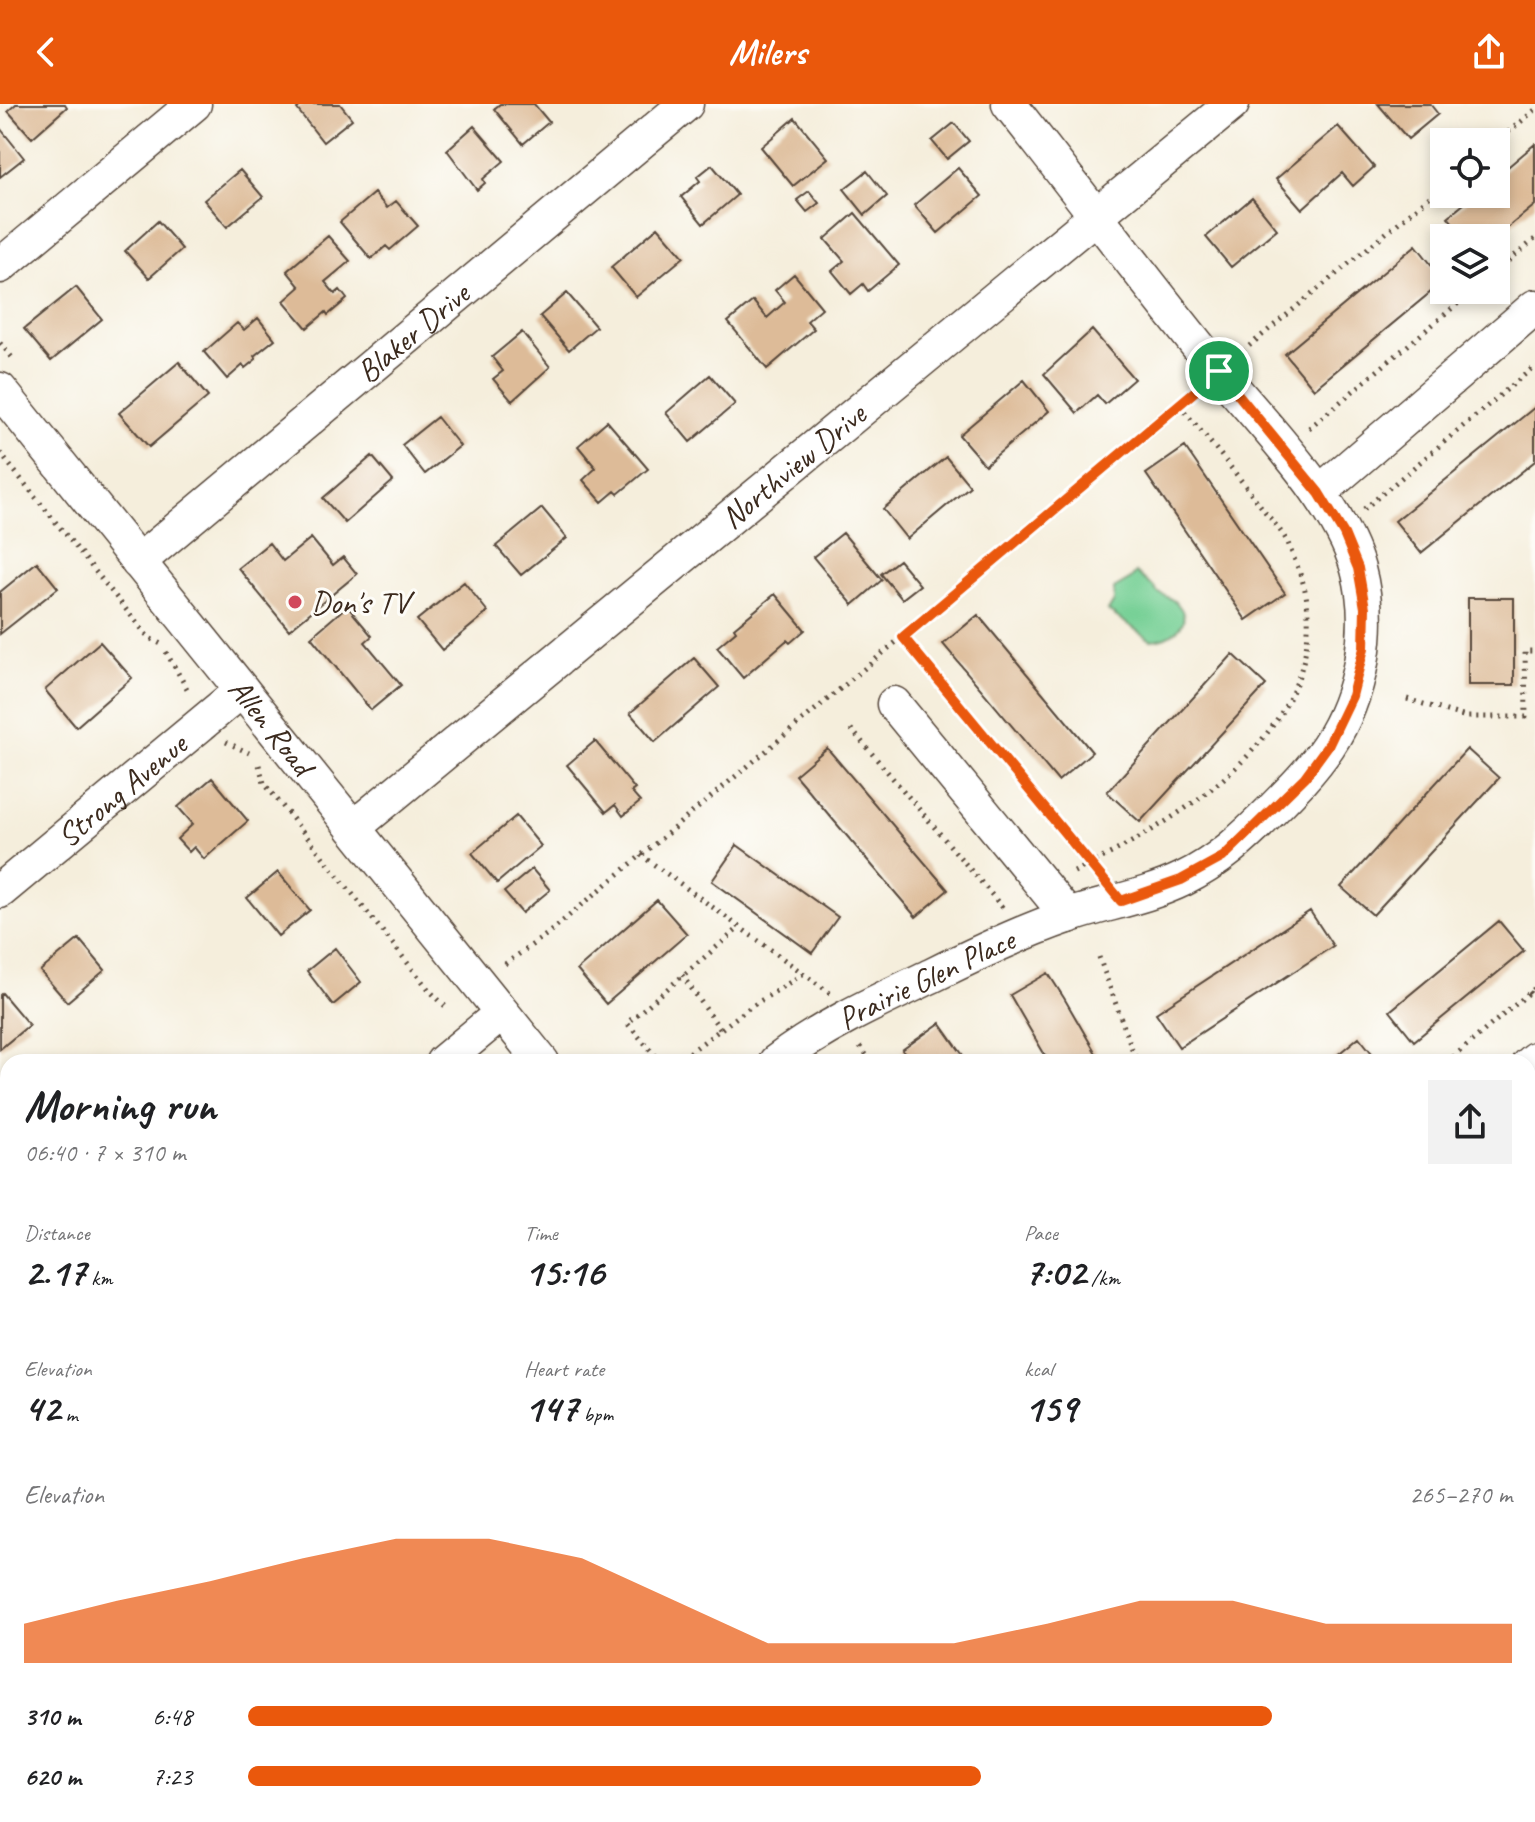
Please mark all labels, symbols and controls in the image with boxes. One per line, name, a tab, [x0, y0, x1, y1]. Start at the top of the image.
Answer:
text: Milers	[729, 29, 806, 75]
icon: back	[24, 30, 68, 74]
icon: share	[1467, 30, 1511, 74]
map controls	[1430, 128, 1510, 304]
button: locate	[1430, 128, 1510, 208]
button: layers	[1430, 224, 1510, 304]
street label: Blaker Drive	[348, 272, 480, 391]
pin	[1185, 337, 1253, 405]
icon: arrive	[1197, 349, 1241, 393]
street label: Northview Drive	[712, 392, 876, 537]
place label: Don's TV	[311, 582, 416, 623]
marker: Don's TV	[286, 593, 304, 611]
street label: Allen Road	[220, 669, 326, 787]
street label: Strong Avenue	[48, 723, 197, 856]
street label: Prairie Glen Place	[830, 918, 1023, 1039]
text: Morning run	[24, 1078, 216, 1133]
button: share	[1428, 1080, 1512, 1164]
text: 06:40 · 7 × 310 m	[24, 1136, 185, 1169]
text: Distance	[24, 1219, 90, 1247]
text: Time	[524, 1219, 558, 1247]
text: Pace	[1024, 1219, 1058, 1247]
text: 2.17	[24, 1247, 86, 1297]
text: 15:16	[524, 1247, 604, 1297]
text: 7:02	[1024, 1247, 1086, 1297]
text: km	[86, 1264, 113, 1292]
text: /km	[1086, 1264, 1120, 1292]
text: Elevation	[24, 1355, 92, 1383]
text: Heart rate	[524, 1355, 604, 1383]
text: kcal	[1024, 1355, 1053, 1383]
text: 42	[24, 1383, 60, 1433]
text: 147	[524, 1383, 578, 1433]
text: 159	[1024, 1383, 1077, 1433]
text: m	[60, 1400, 78, 1428]
text: bpm	[578, 1400, 613, 1428]
text: Elevation	[24, 1478, 104, 1511]
text: 265–270 m	[1409, 1478, 1512, 1511]
text: 310 m	[24, 1700, 80, 1733]
text: 6:48	[152, 1700, 192, 1733]
text: 620 m	[24, 1760, 81, 1793]
text: 7:23	[152, 1760, 192, 1793]

